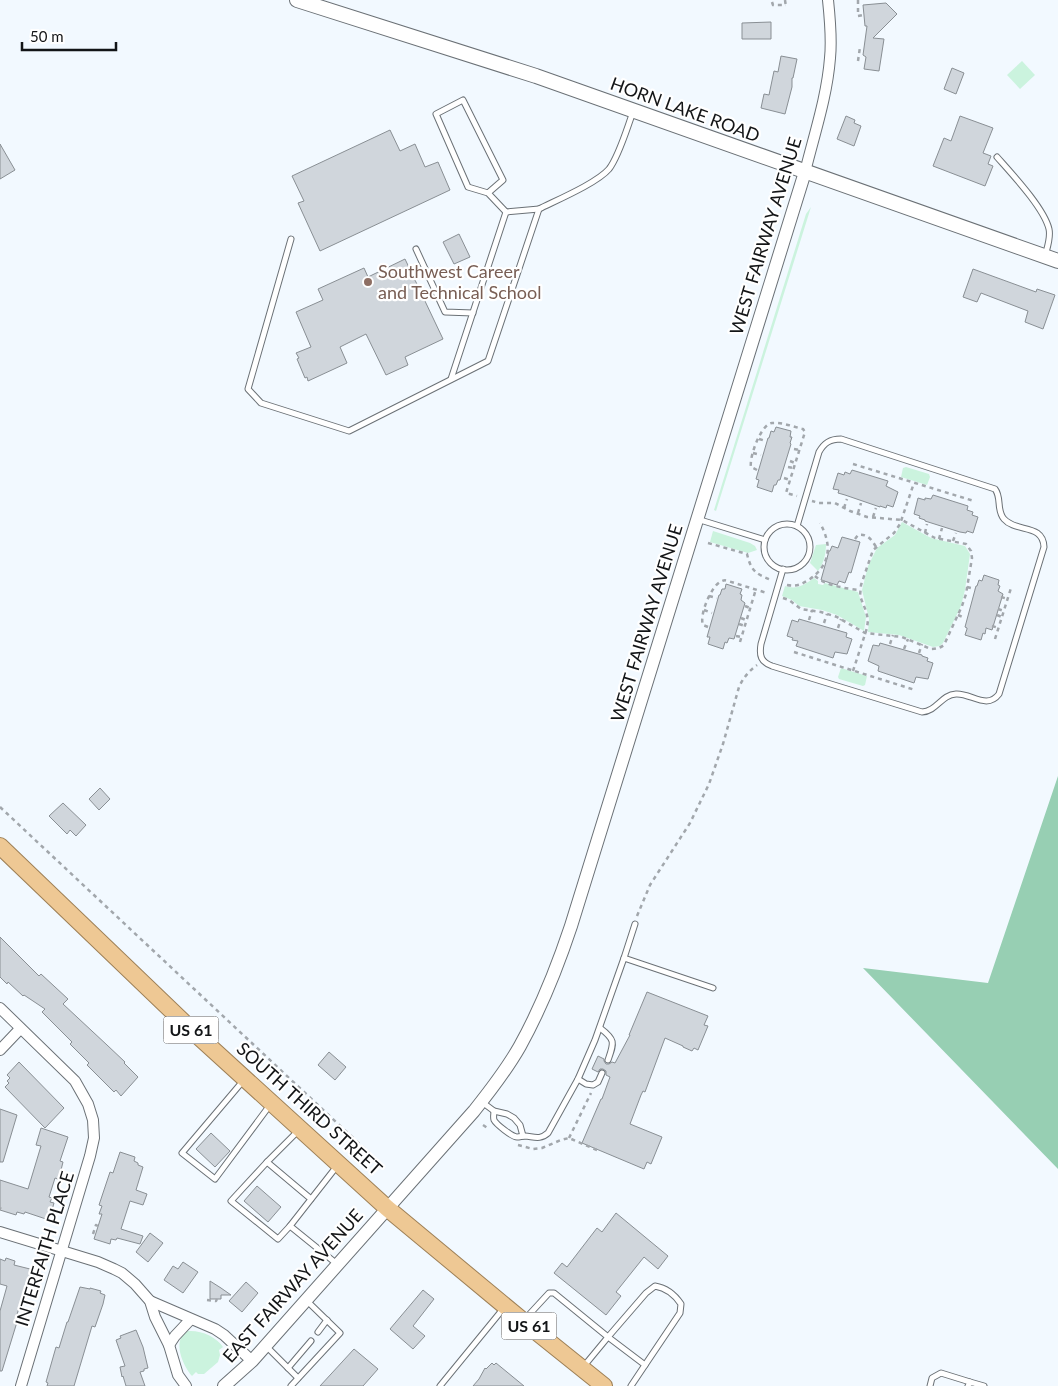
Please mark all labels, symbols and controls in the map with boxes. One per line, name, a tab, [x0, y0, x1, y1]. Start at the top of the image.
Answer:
scale bar	[22, 20, 116, 52]
text: 50 m	[30, 27, 64, 45]
street label: HORN LAKE ROAD	[608, 72, 763, 146]
street label: WEST FAIRWAY AVENUE	[724, 134, 806, 337]
place label: Southwest Career and Technical School	[378, 260, 542, 303]
marker: Southwest Career and Technical School	[362, 276, 374, 288]
street label: WEST FAIRWAY AVENUE	[605, 521, 687, 724]
road number: US 61	[164, 1016, 218, 1044]
street label: SOUTH THIRD STREET	[232, 1037, 387, 1180]
street label: INTERFAITH PLACE	[10, 1169, 78, 1329]
street label: EAST FAIRWAY AVENUE	[218, 1204, 367, 1367]
road number: US 61	[502, 1312, 556, 1340]

